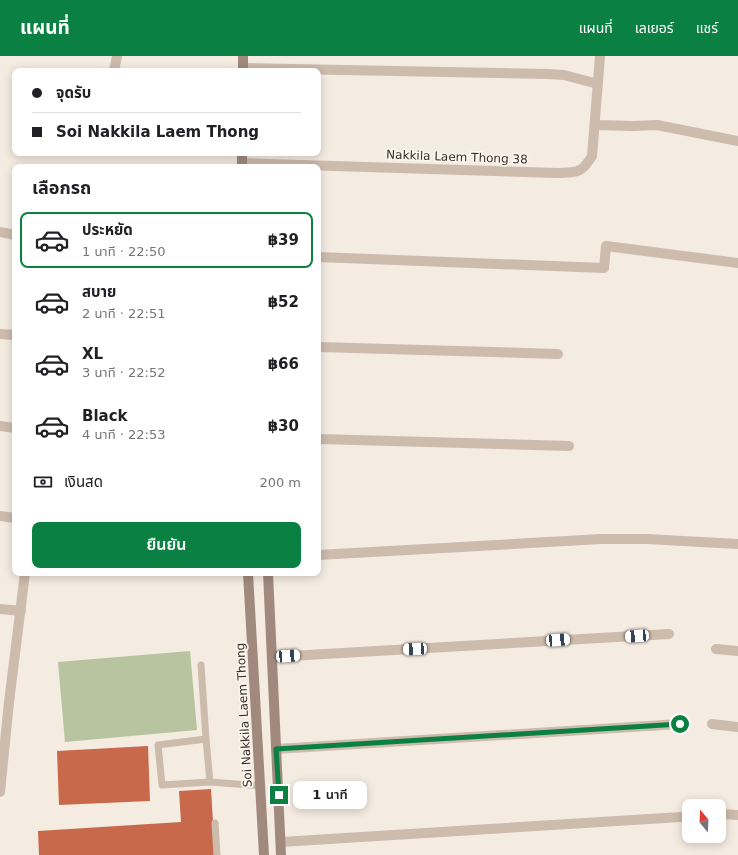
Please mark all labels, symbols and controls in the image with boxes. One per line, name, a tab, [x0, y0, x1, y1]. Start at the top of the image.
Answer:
text: แผนที่	[20, 16, 70, 38]
text: แผนที่	[579, 20, 613, 36]
text: เลเยอร์	[635, 20, 674, 36]
text: แชร์	[696, 20, 718, 36]
text: จุดรับ	[56, 84, 91, 102]
text: Soi Nakkila Laem Thong	[56, 123, 259, 141]
street label: Nakkila Laem Thong 38	[386, 148, 528, 166]
text: เลือกรถ	[32, 177, 91, 198]
text: ประหยัด	[82, 221, 133, 239]
icon: car	[34, 222, 70, 258]
text: ฿39	[268, 231, 299, 249]
text: 1 นาที · 22:50	[82, 244, 165, 259]
text: สบาย	[82, 283, 116, 301]
icon: car	[34, 284, 70, 320]
text: ฿52	[268, 293, 299, 311]
text: 2 นาที · 22:51	[82, 306, 165, 321]
text: XL	[82, 345, 103, 363]
icon: car	[34, 346, 70, 382]
text: ฿66	[268, 355, 299, 373]
text: 3 นาที · 22:52	[82, 365, 165, 380]
text: Black	[82, 407, 128, 425]
icon: car	[34, 408, 70, 444]
text: ฿30	[268, 417, 299, 435]
text: 4 นาที · 22:53	[82, 427, 165, 442]
icon: cash	[32, 471, 54, 493]
text: เงินสด	[64, 473, 103, 491]
text: 200 m	[259, 475, 301, 490]
button: ยืนยัน	[32, 522, 301, 568]
car	[625, 629, 649, 643]
car	[546, 633, 570, 647]
street label: Soi Nakkila Laem Thong	[233, 642, 255, 788]
car	[403, 642, 427, 656]
car	[276, 649, 300, 663]
route start	[671, 715, 689, 733]
callout: 1 นาที	[293, 781, 367, 809]
route end	[270, 786, 288, 804]
text: 1 นาที	[312, 787, 348, 802]
north arrow	[682, 799, 726, 843]
map controls	[682, 799, 726, 843]

